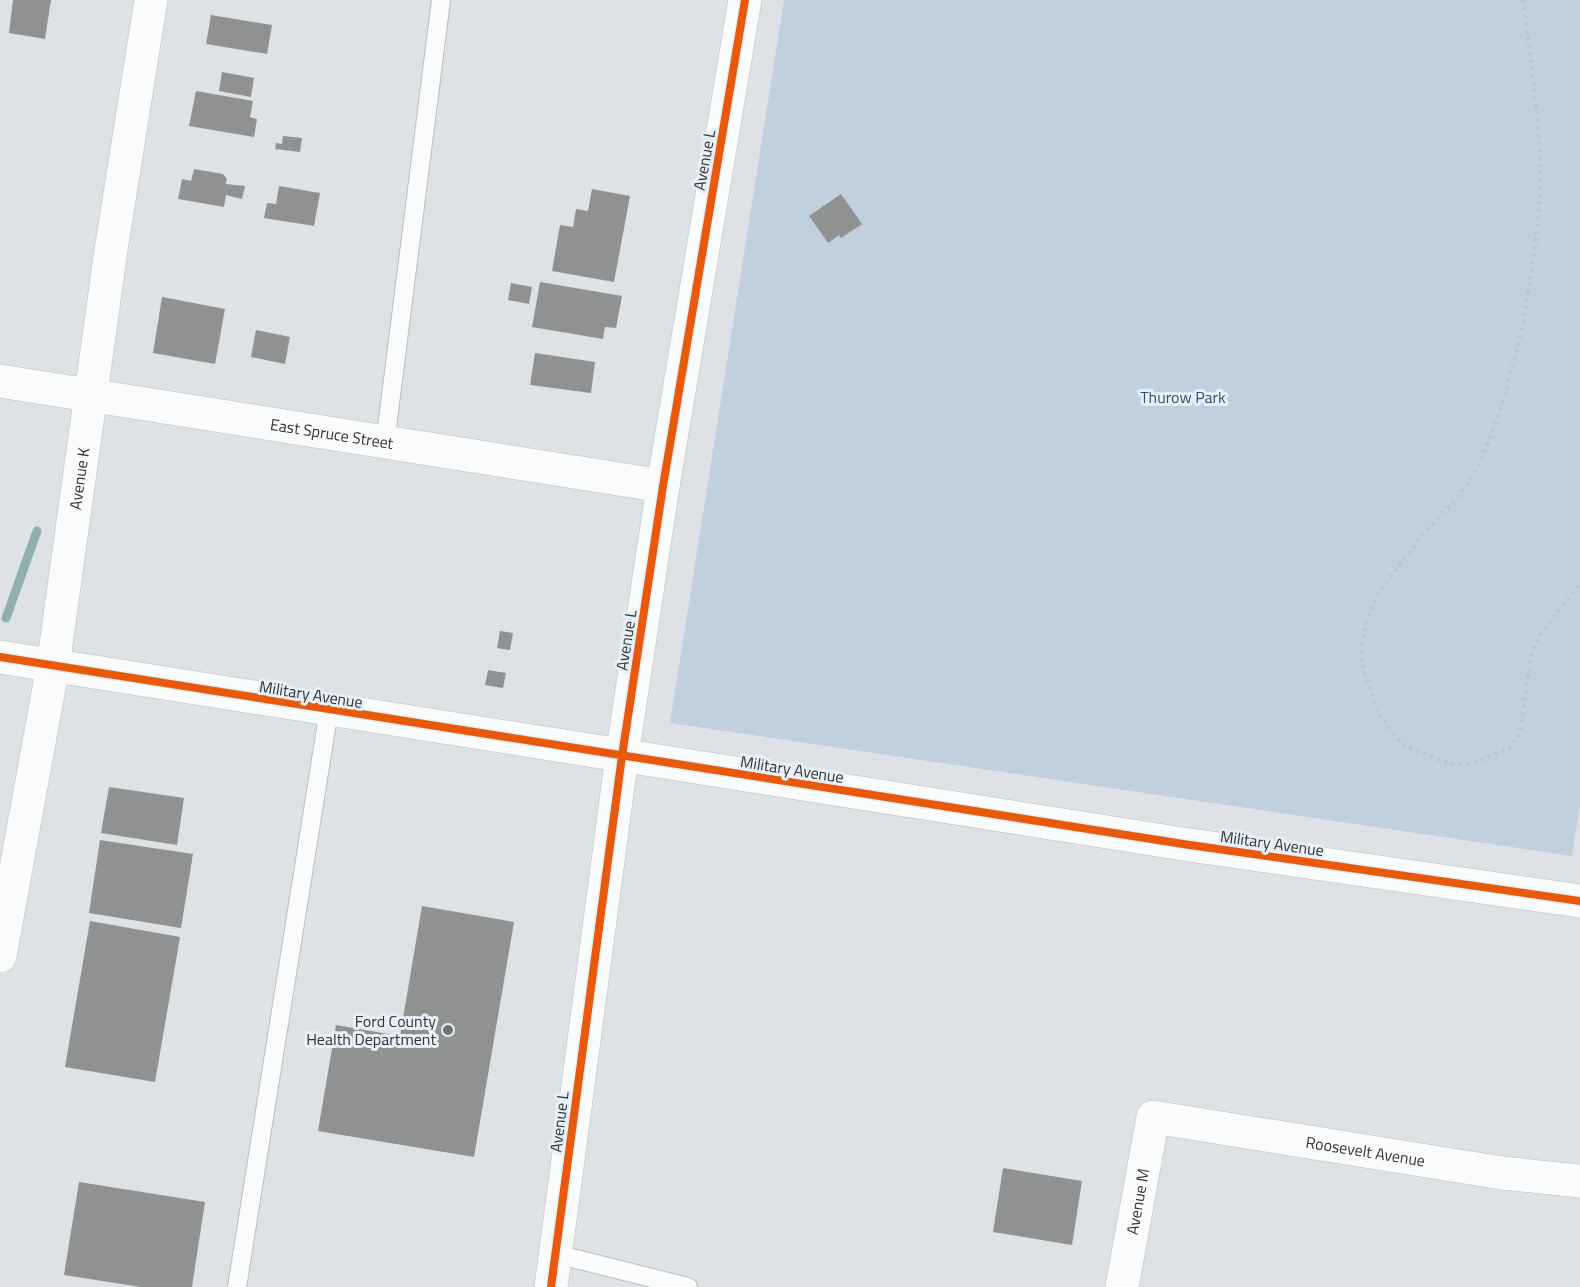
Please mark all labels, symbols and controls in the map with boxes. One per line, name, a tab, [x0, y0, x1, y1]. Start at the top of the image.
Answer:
street label: Avenue L	[687, 127, 721, 192]
park label: Thurow Park	[1140, 385, 1226, 409]
street label: East Spruce Street	[269, 412, 396, 455]
street label: Avenue K	[63, 446, 95, 511]
street label: Avenue L	[609, 608, 643, 672]
street label: Military Avenue	[257, 674, 365, 714]
street label: Military Avenue	[738, 749, 846, 789]
street label: Military Avenue	[1219, 824, 1325, 862]
place label: Ford County Health Department	[306, 1009, 436, 1051]
marker: Ford County Health Department	[441, 1023, 455, 1037]
street label: Avenue L	[543, 1090, 575, 1154]
street label: Roosevelt Avenue	[1304, 1130, 1427, 1172]
street label: Avenue M	[1120, 1166, 1155, 1237]

